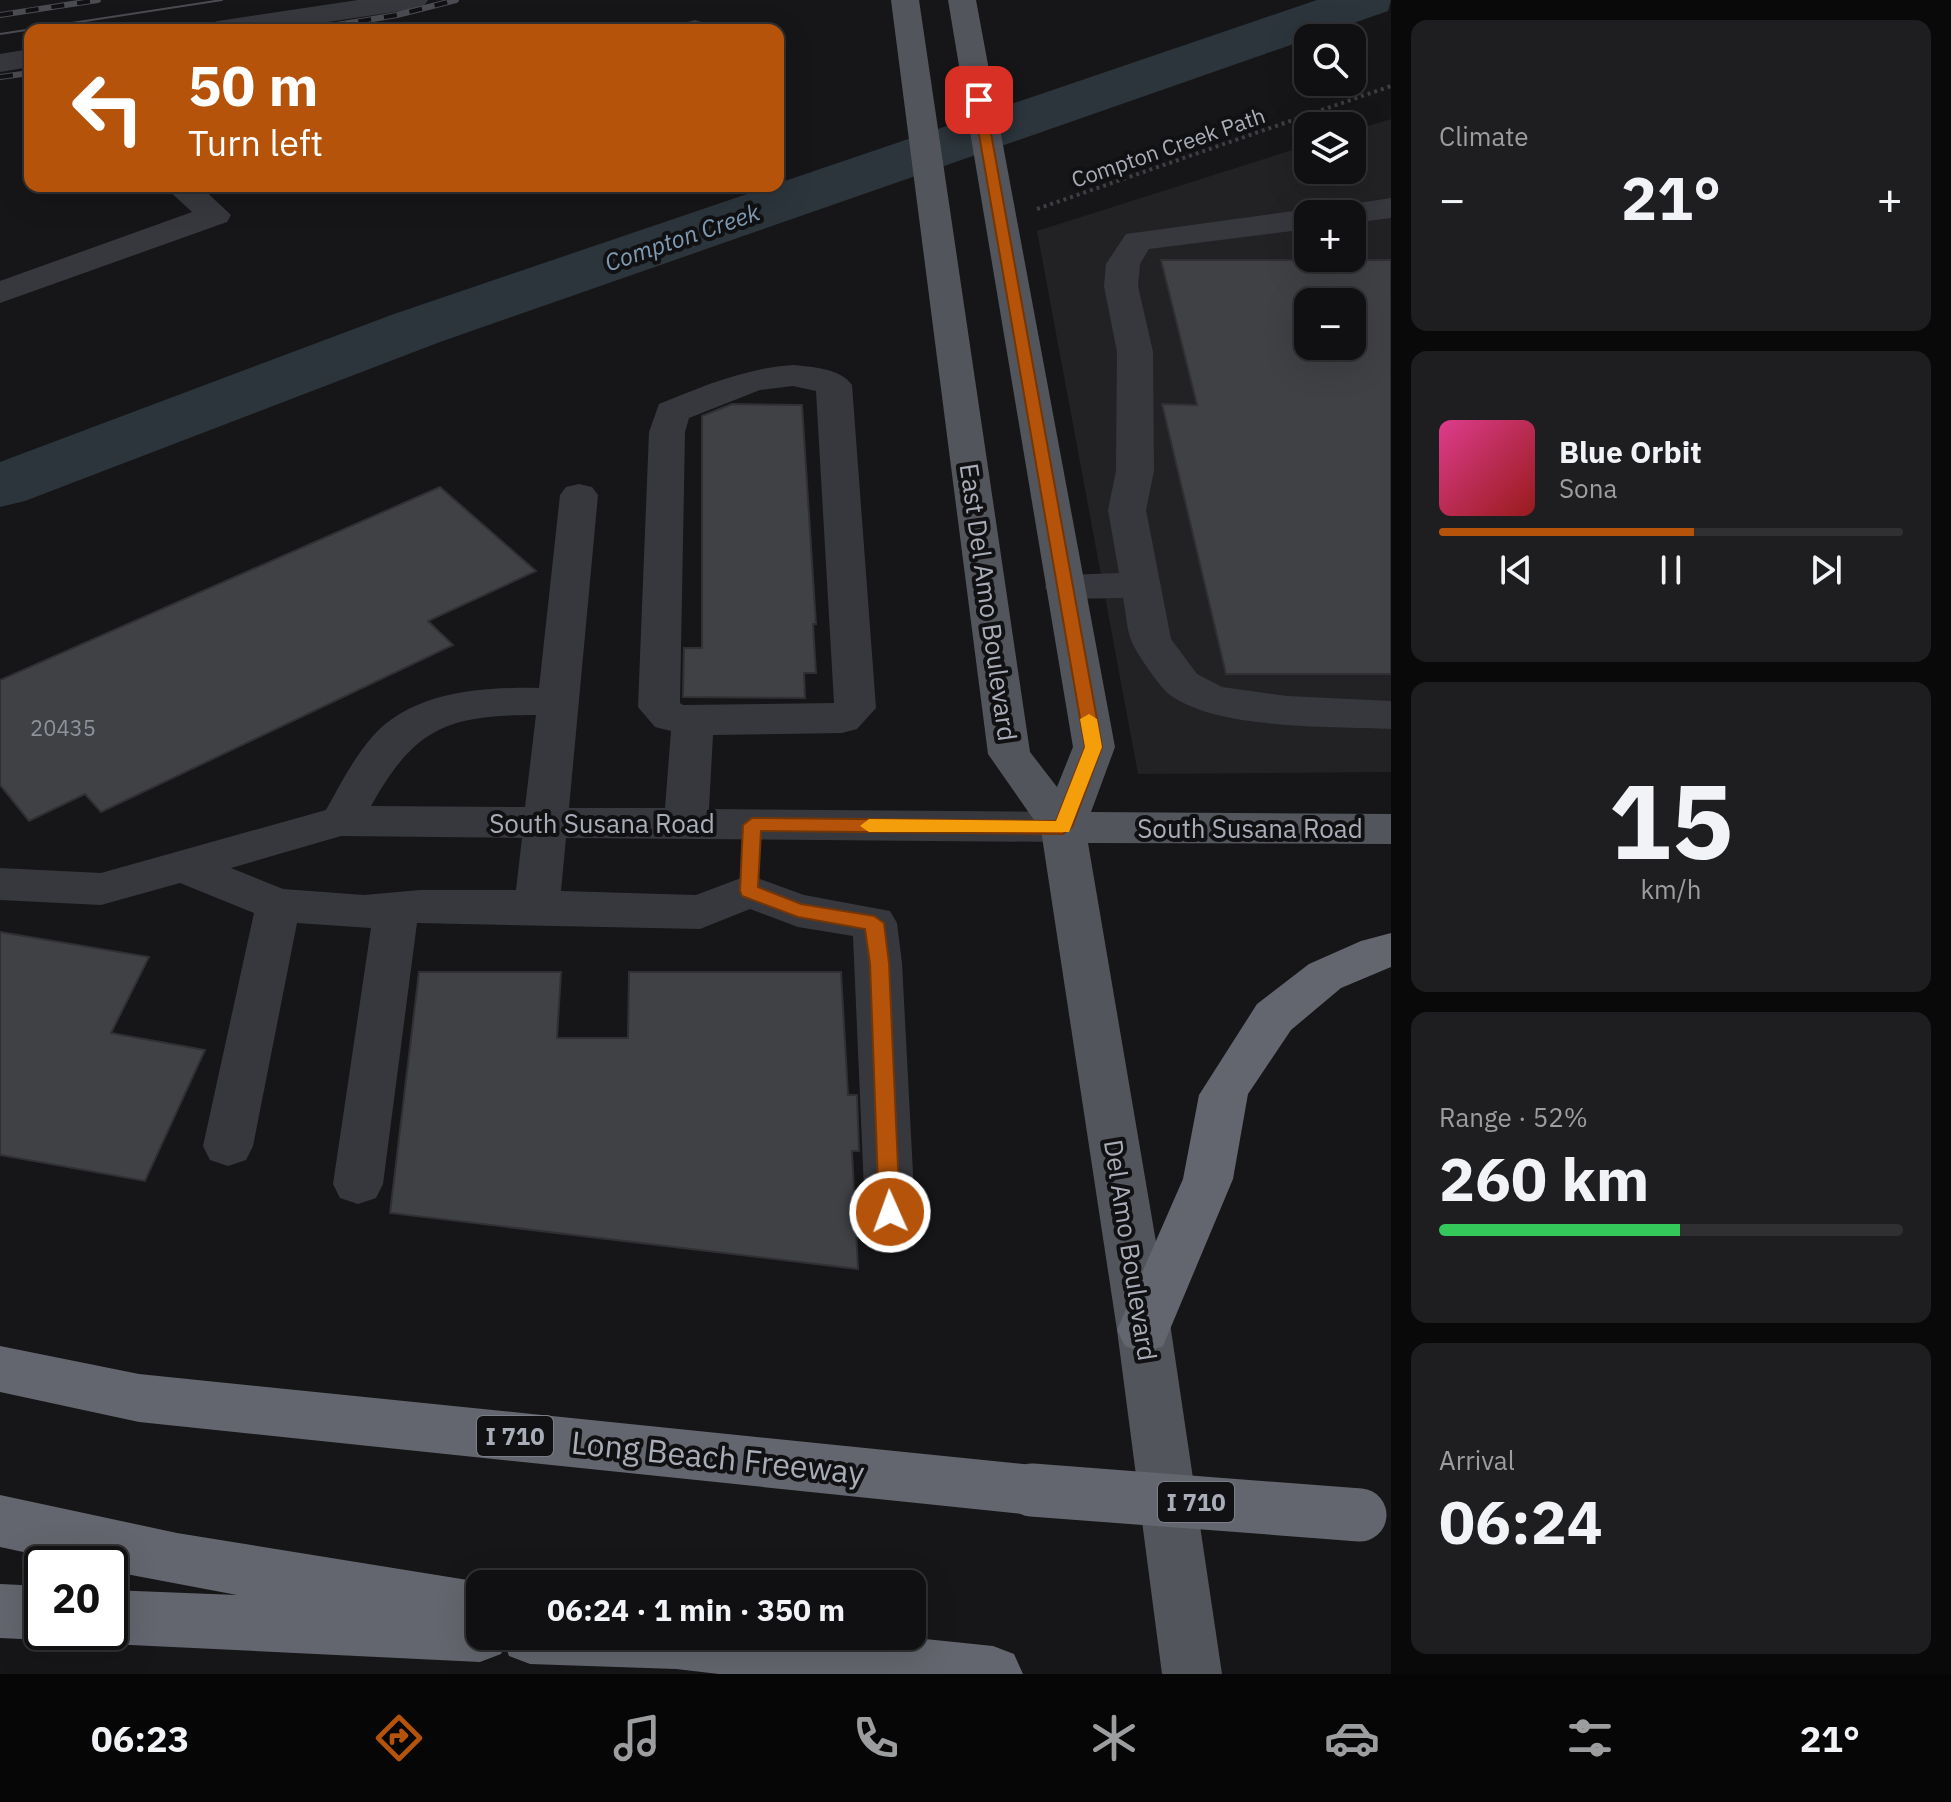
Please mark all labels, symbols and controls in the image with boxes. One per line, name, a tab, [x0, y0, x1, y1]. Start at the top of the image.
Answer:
map controls	[1294, 24, 1366, 360]
button: search	[1294, 24, 1366, 96]
text: 50 m	[188, 49, 318, 121]
icon: left	[56, 56, 160, 160]
pin	[945, 66, 1013, 134]
icon: arrive	[957, 78, 1001, 122]
street label: Compton Creek Path	[1067, 100, 1269, 194]
button: layers	[1294, 112, 1366, 184]
text: Turn left	[188, 119, 323, 166]
text: Climate	[1439, 119, 1529, 153]
text: 21°	[1621, 158, 1721, 237]
text: −	[1439, 170, 1465, 227]
text: +	[1877, 170, 1903, 227]
water label: Compton Creek	[600, 195, 764, 278]
button: +	[1294, 200, 1366, 272]
button: −	[1294, 288, 1366, 360]
text: Blue Orbit	[1559, 432, 1702, 471]
street label: East Del Amo Boulevard	[953, 461, 1025, 743]
text: Sona	[1559, 471, 1617, 505]
icon: previous	[1494, 548, 1538, 592]
icon: pause	[1649, 548, 1693, 592]
icon: next	[1804, 548, 1848, 592]
house number: 20435	[30, 713, 96, 742]
text: 15	[1609, 752, 1733, 888]
street label: South Susana Road	[489, 806, 715, 840]
street label: South Susana Road	[1137, 811, 1363, 845]
text: km/h	[1640, 872, 1702, 906]
text: Range · 52%	[1439, 1100, 1588, 1134]
street label: Del Amo Boulevard	[1097, 1137, 1165, 1363]
text: 260 km	[1439, 1139, 1649, 1218]
position arrow	[848, 1170, 932, 1254]
road number: I 710	[477, 1416, 553, 1456]
street label: Long Beach Freeway	[569, 1421, 867, 1493]
text: Arrival	[1439, 1443, 1515, 1477]
road number: I 710	[1158, 1482, 1234, 1522]
text: 06:24	[1439, 1482, 1603, 1561]
speed limit sign: 20	[24, 1546, 128, 1650]
text: 06:24 · 1 min · 350 m	[547, 1590, 845, 1629]
icon: directions	[371, 1710, 427, 1766]
icon: music	[609, 1710, 665, 1766]
icon: phone	[848, 1710, 904, 1766]
icon: climate	[1086, 1710, 1142, 1766]
icon: car	[1324, 1710, 1380, 1766]
icon: filters	[1562, 1710, 1618, 1766]
text: 06:23	[91, 1715, 189, 1762]
text: 21°	[1800, 1715, 1860, 1762]

